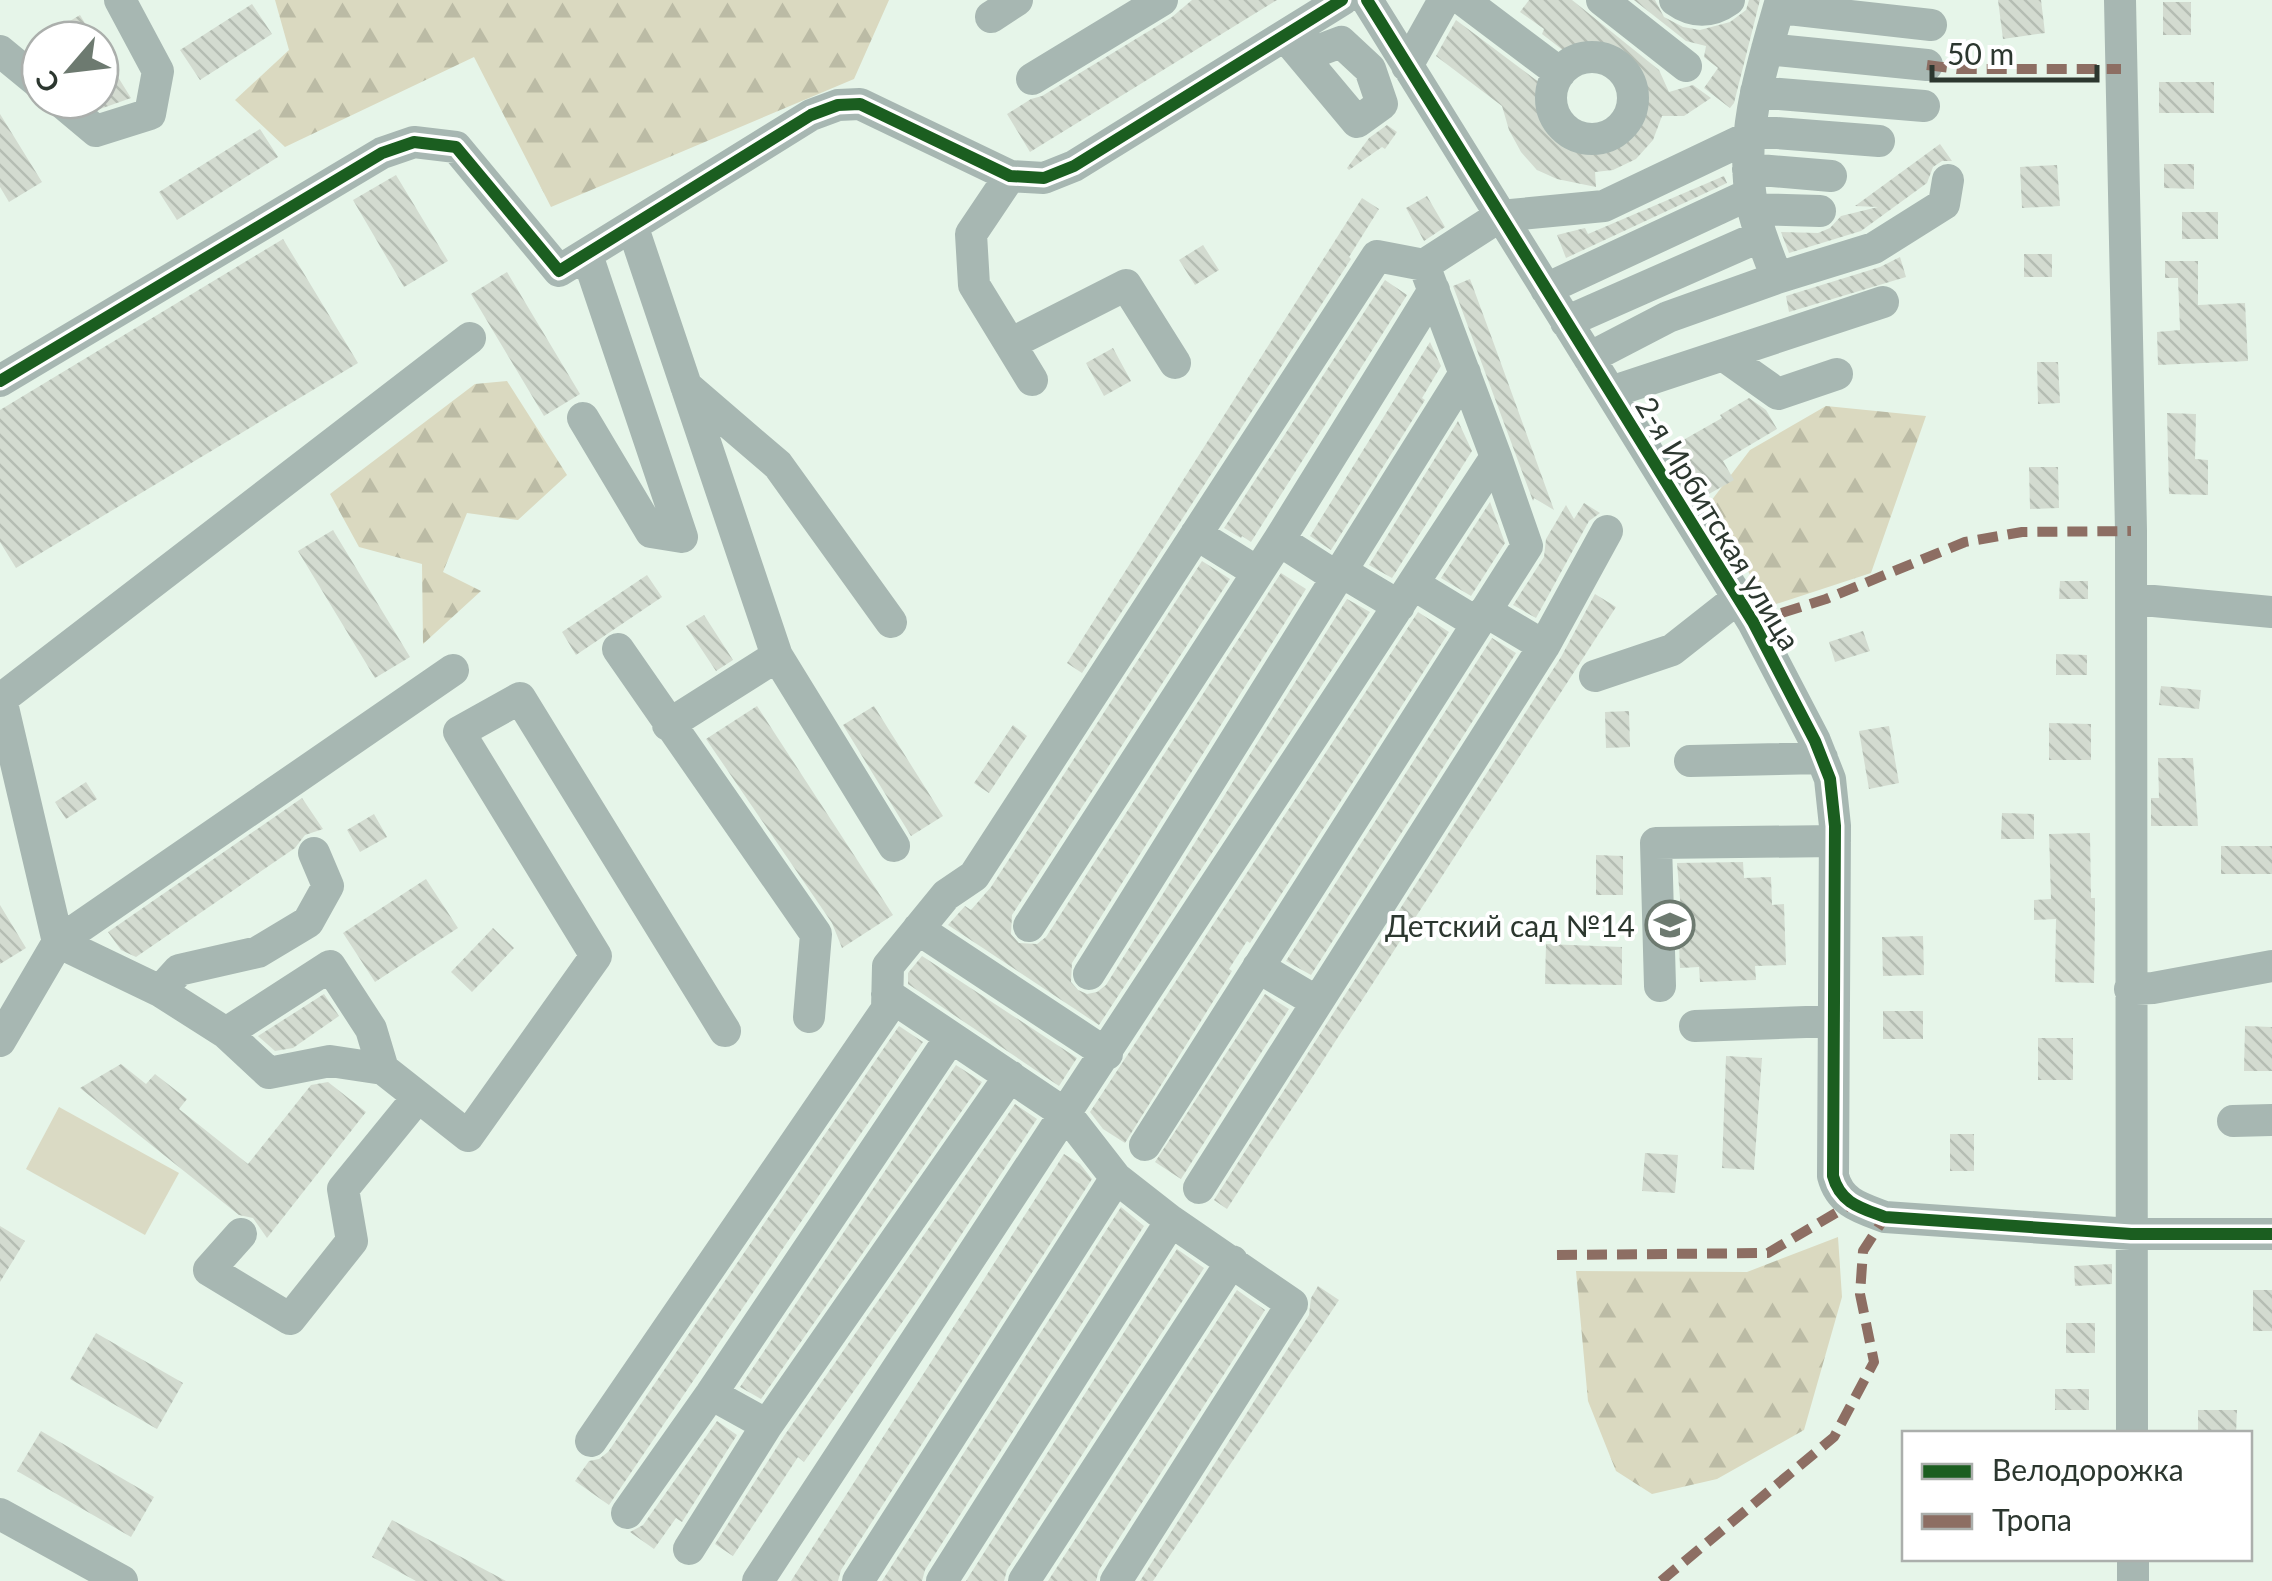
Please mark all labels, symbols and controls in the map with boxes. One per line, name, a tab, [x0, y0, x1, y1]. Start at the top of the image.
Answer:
north arrow	[20, 20, 120, 120]
scale bar	[1932, 20, 2097, 82]
text: 50 m	[1947, 35, 2014, 71]
text: С	[27, 66, 66, 98]
street label: 2-я Ирбитская улица	[1629, 390, 1809, 656]
school or university icon: Детский сад №14	[1644, 899, 1696, 951]
place label: Детский сад №14	[1385, 907, 1635, 943]
legend	[1902, 1431, 2252, 1561]
text: Велодорожка	[1992, 1451, 2184, 1487]
text: Тропа	[1992, 1501, 2072, 1537]

